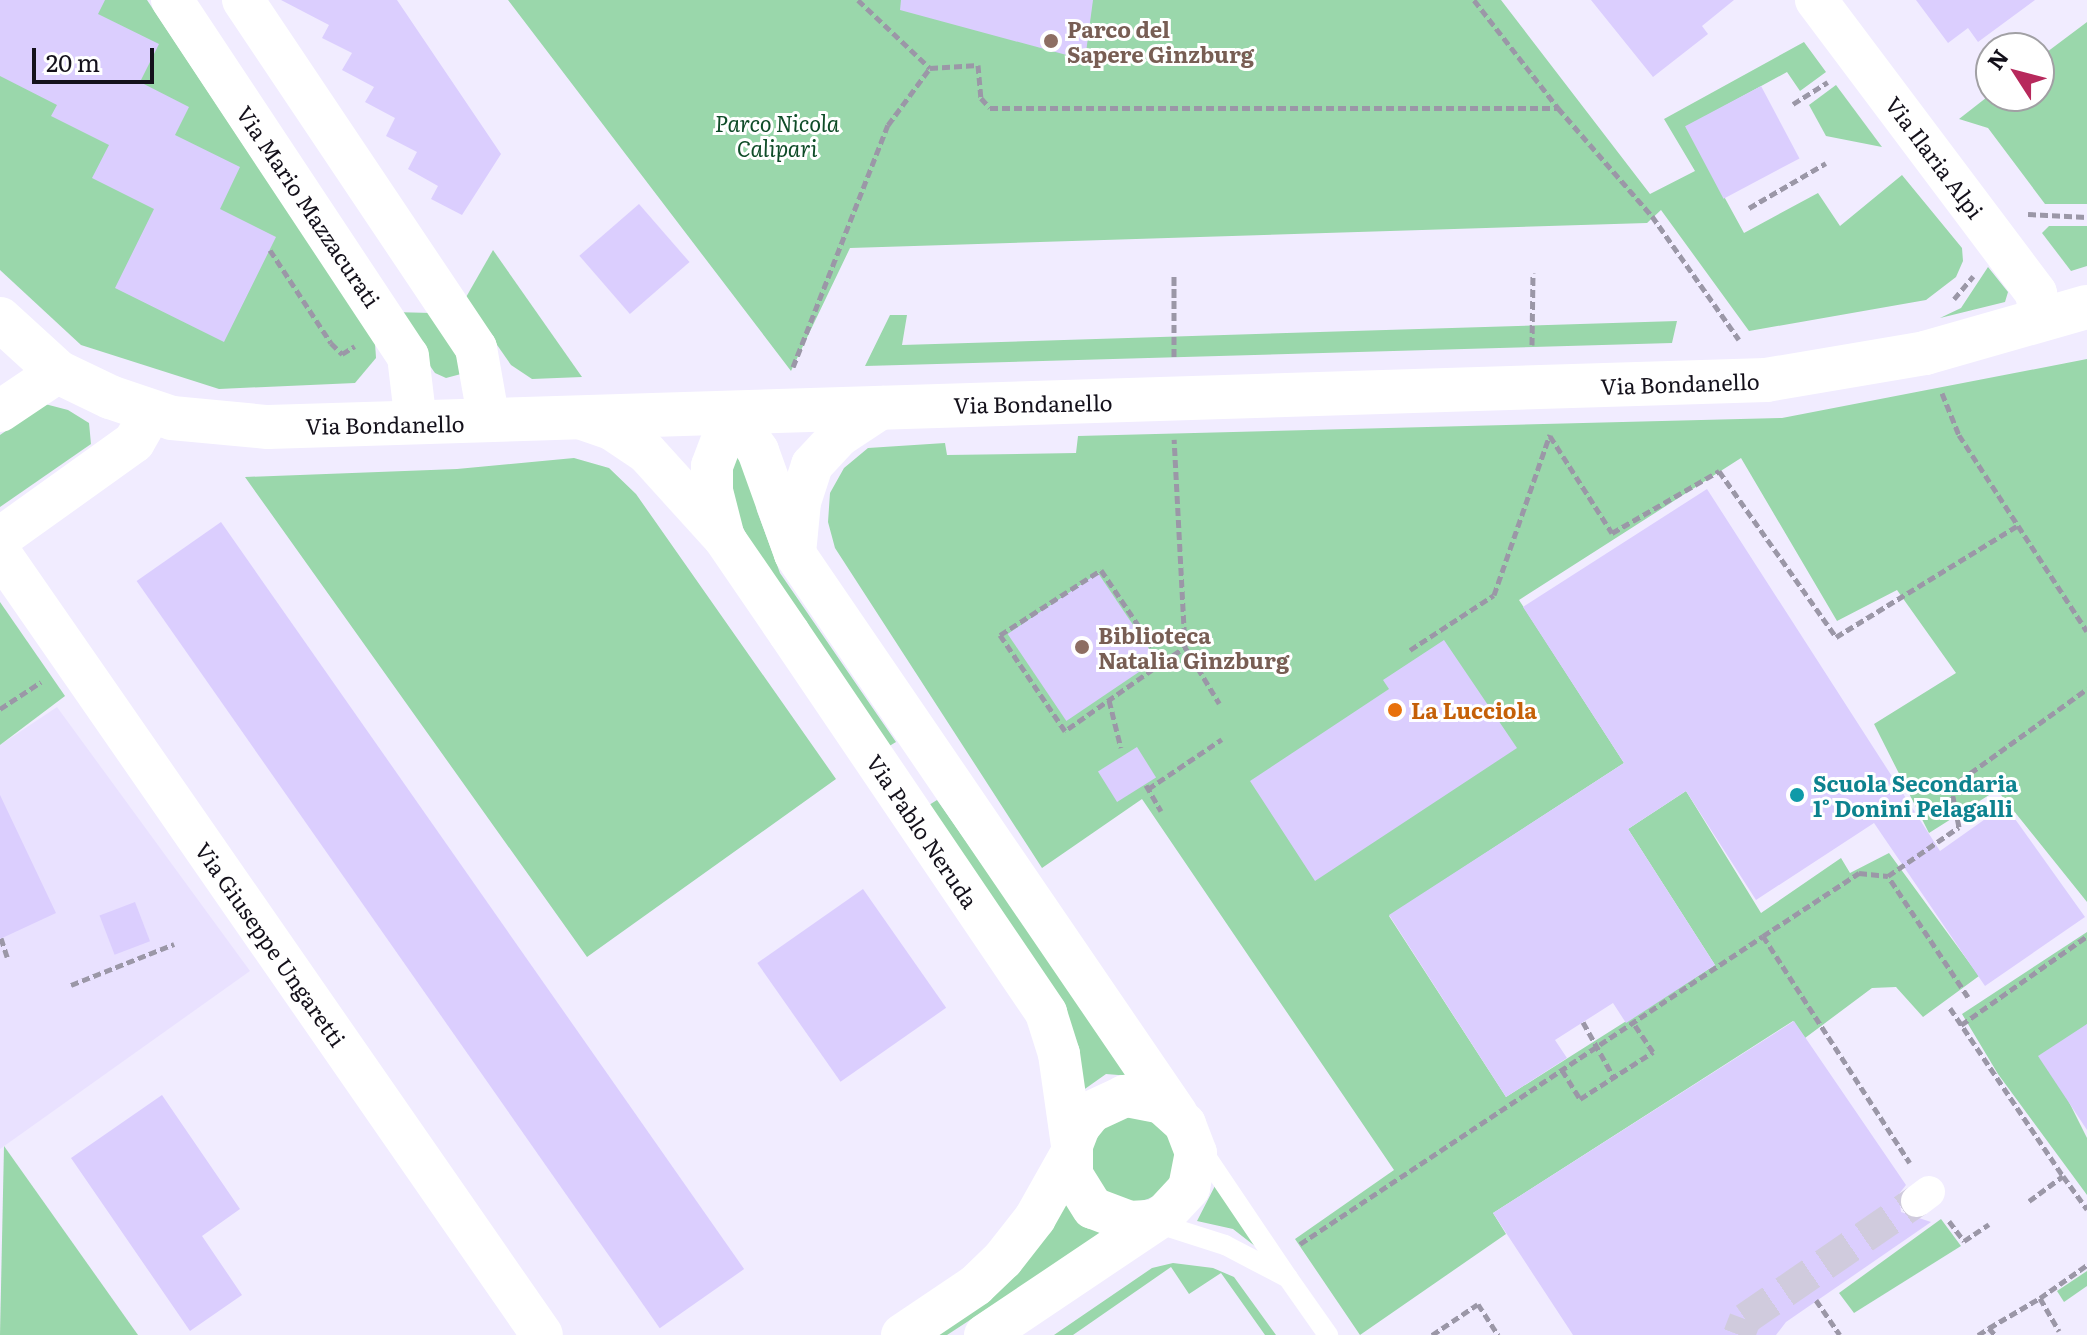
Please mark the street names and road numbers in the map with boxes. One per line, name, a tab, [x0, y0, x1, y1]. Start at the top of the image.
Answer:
street label: Via Ilaria Alpi	[1881, 91, 1989, 223]
street label: Via Mario Mazzacurati	[232, 100, 386, 312]
street label: Via Bondanello	[1600, 367, 1760, 399]
street label: Via Bondanello	[953, 388, 1113, 418]
street label: Via Bondanello	[305, 409, 465, 439]
street label: Via Pablo Neruda	[862, 749, 984, 913]
street label: Via Giuseppe Ungaretti	[190, 837, 352, 1051]

